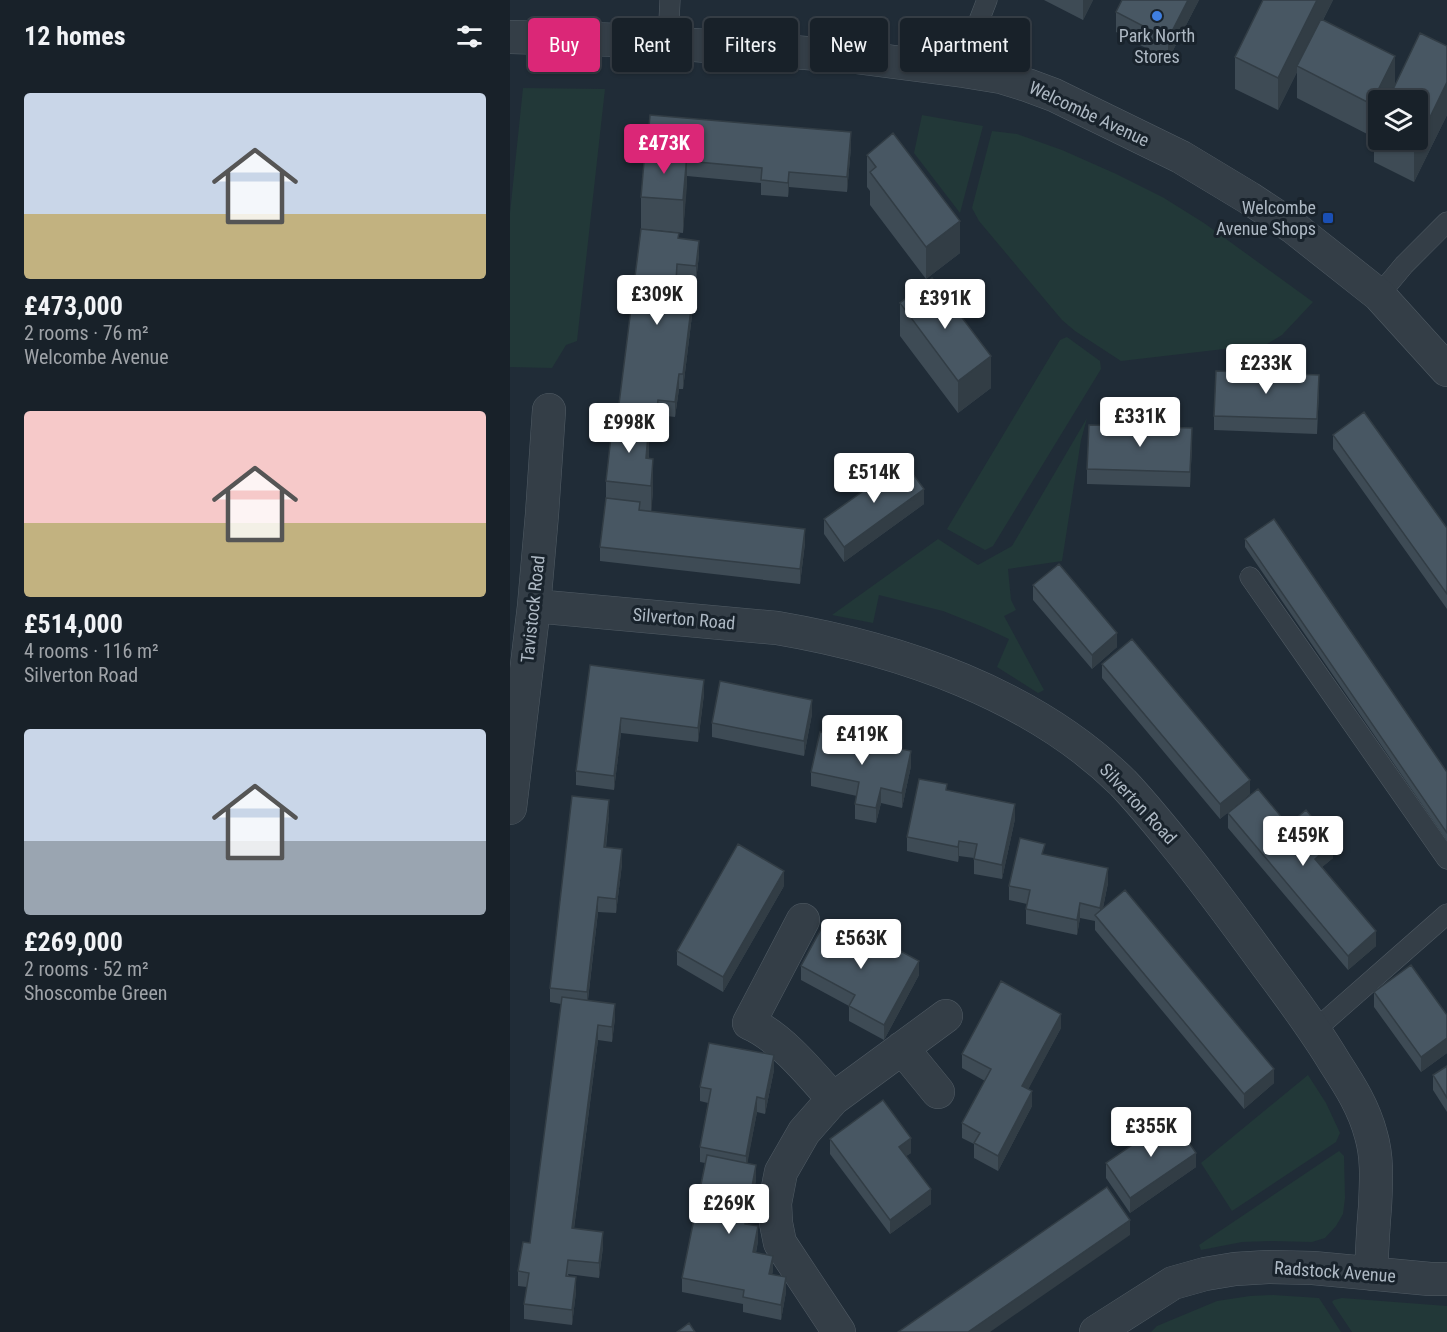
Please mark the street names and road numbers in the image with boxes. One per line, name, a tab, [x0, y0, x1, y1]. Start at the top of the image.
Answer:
street label: Welcombe Avenue	[1026, 77, 1153, 151]
street label: Tavistock Road	[516, 554, 549, 664]
street label: Silverton Road	[632, 604, 736, 633]
street label: Silverton Road	[1096, 759, 1181, 848]
street label: Radstock Avenue	[1274, 1257, 1397, 1286]

